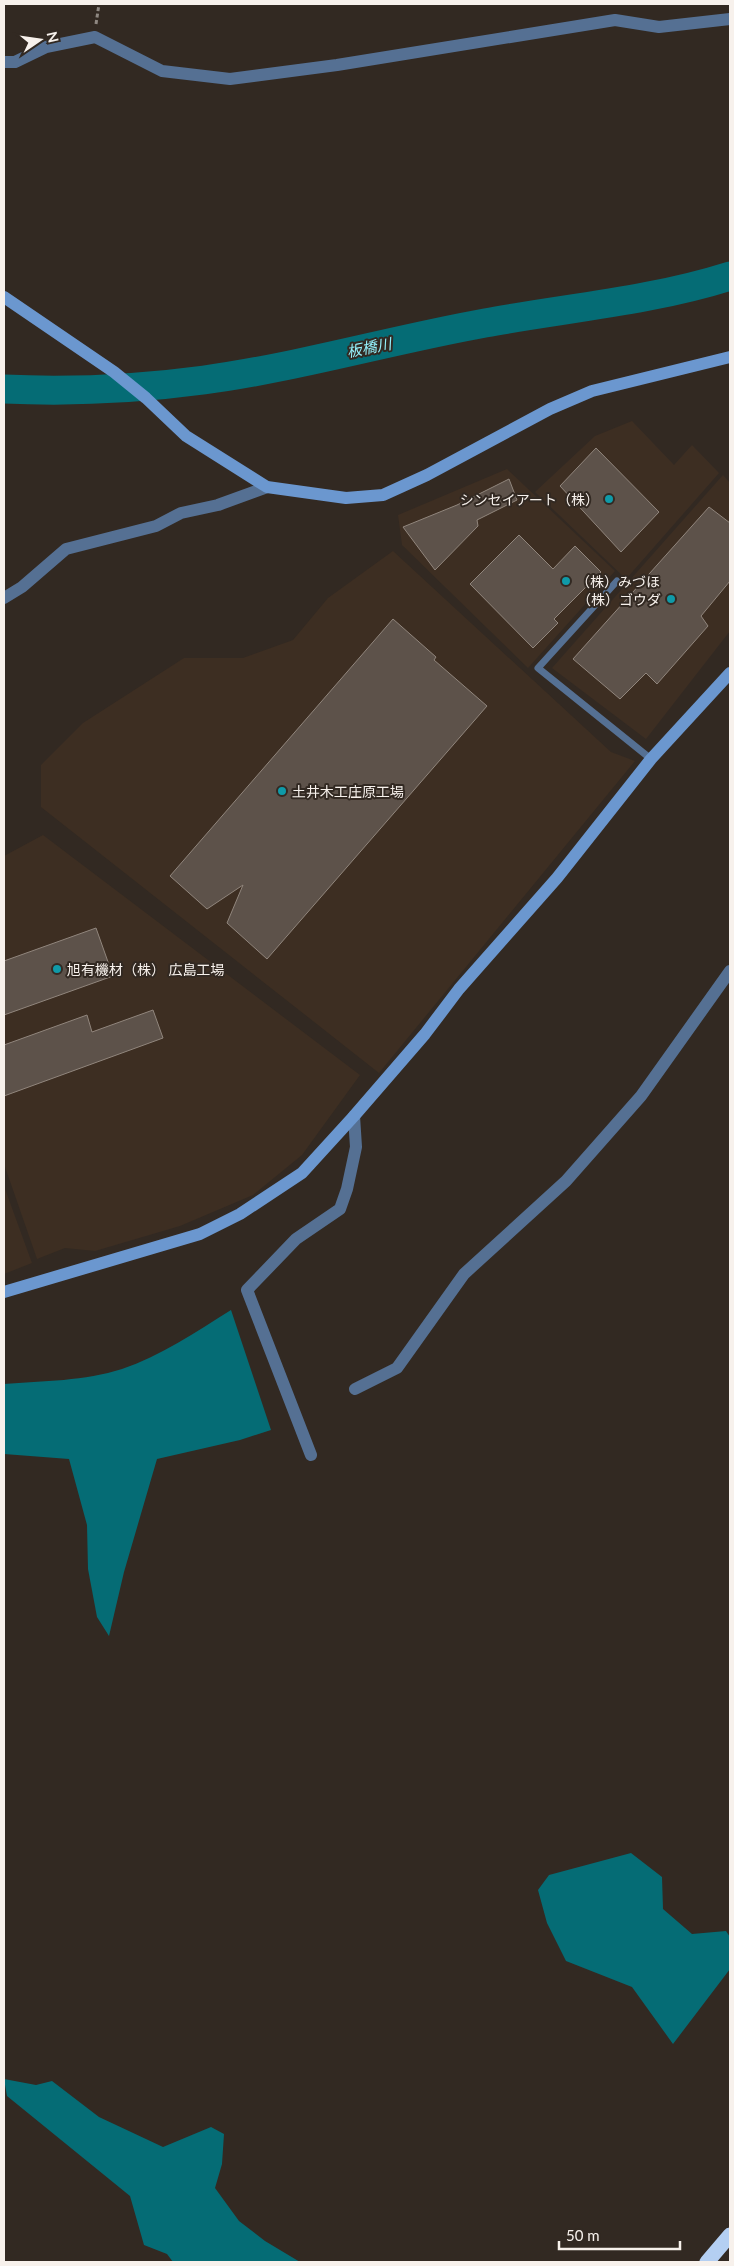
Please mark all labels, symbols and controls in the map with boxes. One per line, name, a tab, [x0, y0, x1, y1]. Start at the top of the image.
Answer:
north arrow	[15, 15, 65, 65]
text: N	[44, 30, 63, 44]
water label: 板橋川	[345, 333, 395, 360]
place label: シンセイアート（株）	[460, 491, 599, 508]
marker: シンセイアート（株）	[603, 493, 615, 505]
place label: （株）みづほ	[576, 573, 660, 590]
marker: （株）みづほ	[560, 575, 572, 587]
place label: （株）ゴウダ	[577, 591, 661, 608]
marker: （株）ゴウダ	[665, 593, 677, 605]
place label: 土井木工庄原工場	[292, 783, 404, 800]
marker: 土井木工庄原工場	[276, 785, 288, 797]
place label: 旭有機材（株） 広島工場	[67, 961, 225, 978]
marker: 旭有機材（株） 広島工場	[51, 963, 63, 975]
scale bar	[559, 2218, 680, 2250]
text: 50 m	[566, 2226, 600, 2244]

